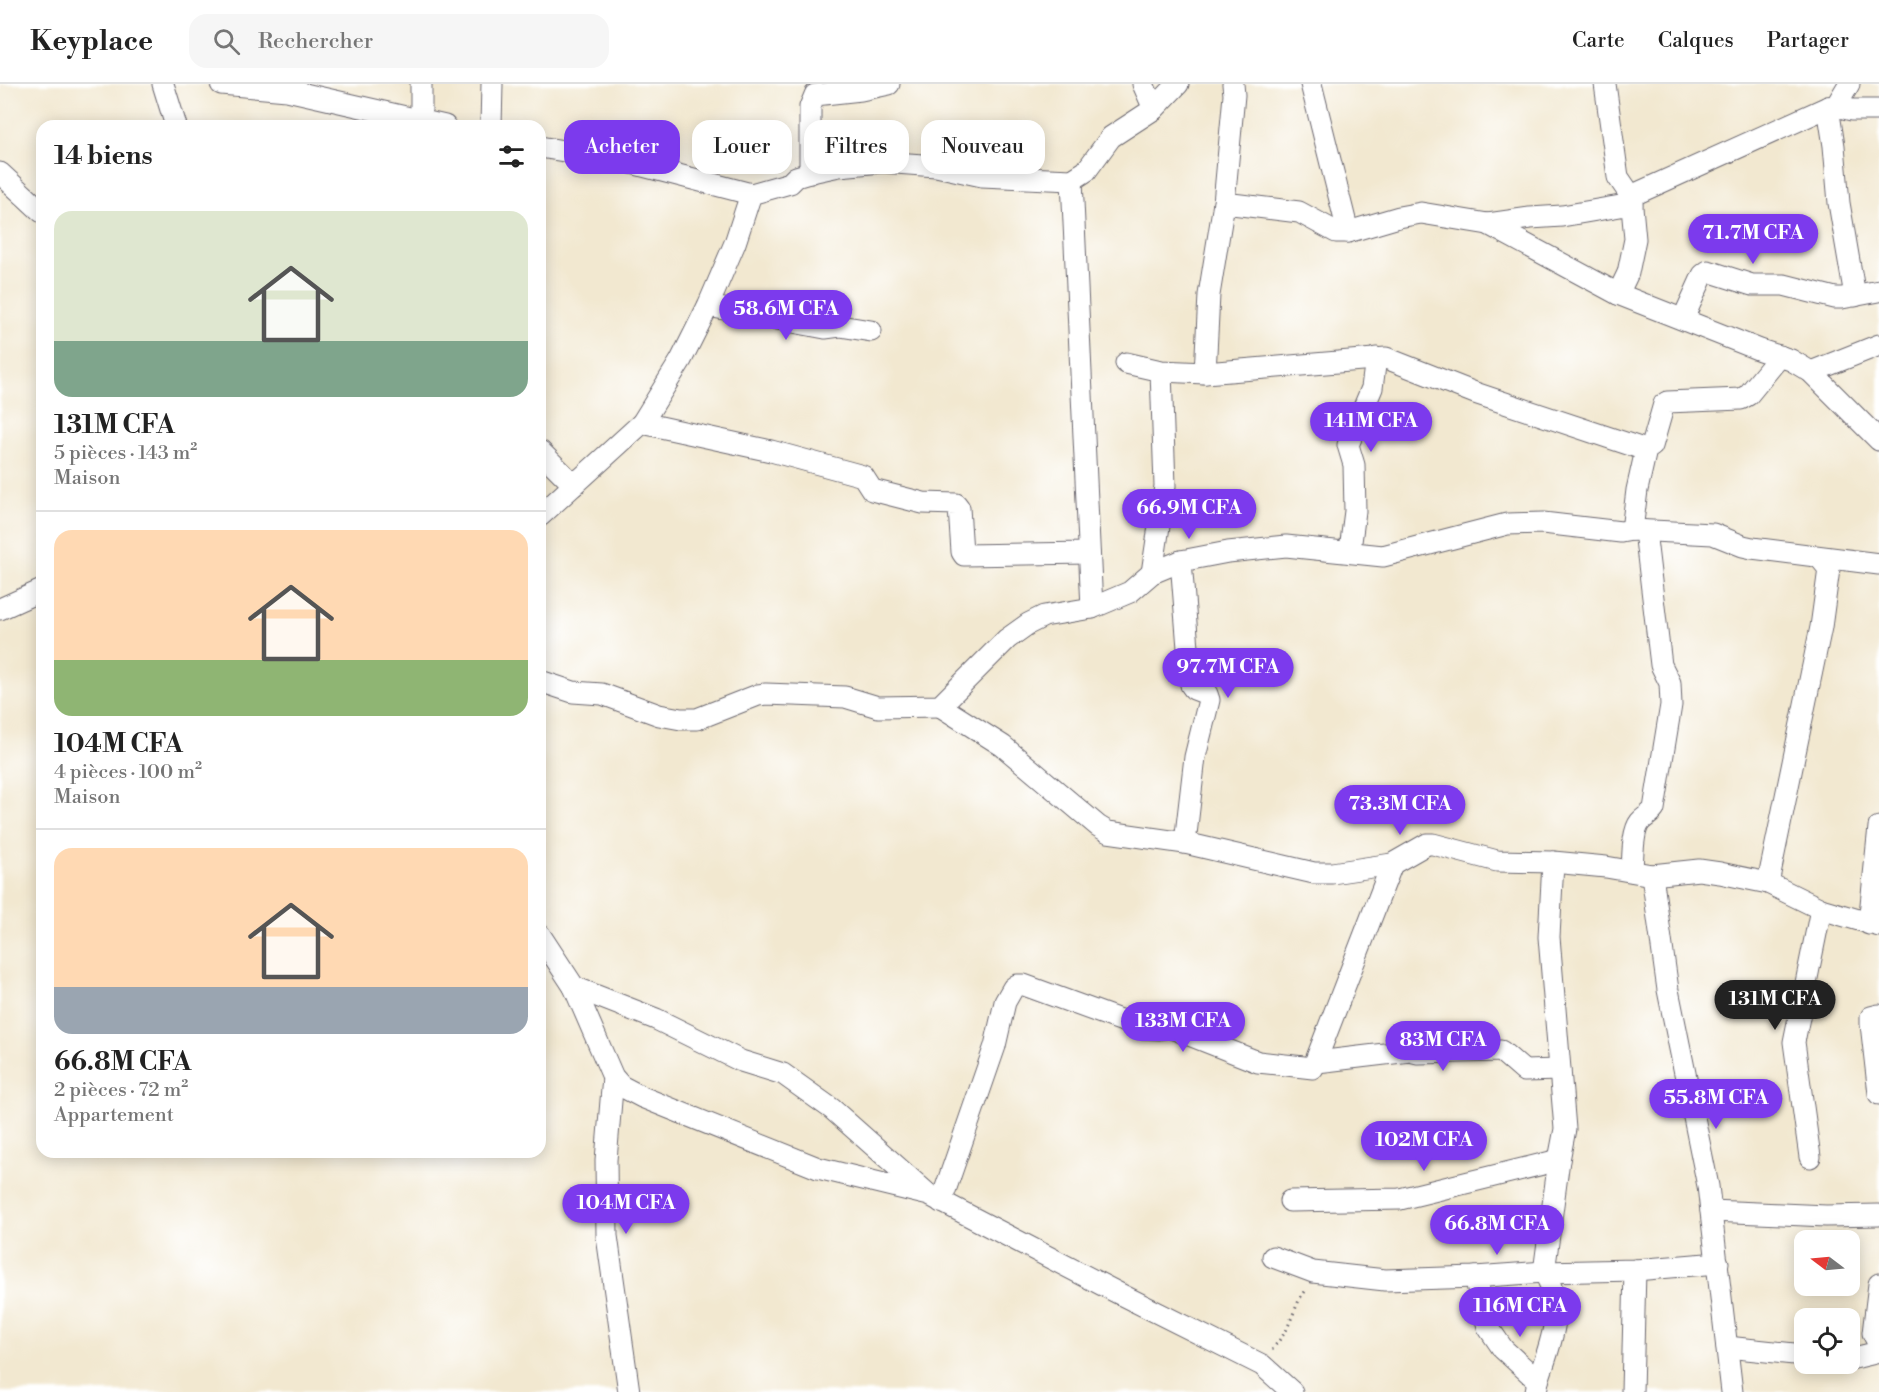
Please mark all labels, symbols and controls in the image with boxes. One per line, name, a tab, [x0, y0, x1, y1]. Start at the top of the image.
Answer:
search box	[189, 14, 609, 68]
text: Keyplace	[30, 24, 153, 59]
icon: search	[210, 25, 243, 58]
text: Rechercher	[258, 28, 373, 55]
text: Carte	[1572, 28, 1625, 54]
text: Calques	[1658, 28, 1734, 54]
text: Partager	[1767, 28, 1849, 54]
chip: Acheter	[564, 120, 680, 174]
chip: Louer	[692, 120, 792, 174]
chip: Filtres	[804, 120, 909, 174]
chip: Nouveau	[921, 120, 1045, 174]
text: 14 biens	[54, 140, 153, 172]
icon: filters	[495, 140, 528, 173]
pin: 71.7M CFA	[1684, 214, 1822, 265]
text: 71.7M CFA	[1702, 221, 1804, 246]
icon: home	[237, 250, 345, 358]
pin: 58.6M CFA	[717, 290, 855, 341]
text: 58.6M CFA	[733, 297, 839, 322]
pin: 141M CFA	[1309, 402, 1433, 453]
text: 131M CFA	[54, 409, 175, 441]
text: 141M CFA	[1324, 409, 1418, 434]
text: 5 pièces · 143 m²	[54, 441, 197, 466]
text: Maison	[54, 466, 120, 491]
pin: 66.9M CFA	[1120, 489, 1258, 540]
text: 66.9M CFA	[1136, 496, 1242, 521]
icon: home	[237, 569, 345, 677]
pin: 97.7M CFA	[1159, 648, 1297, 699]
text: 97.7M CFA	[1177, 655, 1279, 680]
text: 104M CFA	[54, 728, 183, 760]
text: 4 pièces · 100 m²	[54, 760, 202, 785]
text: Maison	[54, 785, 120, 810]
pin: 73.3M CFA	[1331, 785, 1469, 836]
text: 73.3M CFA	[1348, 792, 1452, 817]
icon: home	[237, 887, 345, 995]
pin: 131M CFA	[1713, 980, 1837, 1031]
text: 131M CFA	[1729, 987, 1821, 1012]
pin: 133M CFA	[1121, 1002, 1245, 1053]
text: 133M CFA	[1135, 1009, 1231, 1034]
pin: 83M CFA	[1388, 1021, 1498, 1072]
text: 83M CFA	[1400, 1028, 1487, 1053]
text: 66.8M CFA	[54, 1046, 191, 1078]
text: 2 pièces · 72 m²	[54, 1078, 188, 1103]
pin: 55.8M CFA	[1647, 1079, 1785, 1130]
text: 55.8M CFA	[1663, 1086, 1769, 1111]
text: Appartement	[54, 1103, 174, 1128]
pin: 102M CFA	[1362, 1121, 1486, 1172]
text: 102M CFA	[1375, 1128, 1473, 1153]
pin: 104M CFA	[564, 1184, 688, 1235]
text: 104M CFA	[576, 1191, 676, 1216]
pin: 66.8M CFA	[1428, 1205, 1566, 1256]
text: 66.8M CFA	[1444, 1212, 1550, 1237]
north arrow	[1794, 1230, 1860, 1296]
map controls	[1794, 1230, 1860, 1374]
pin: 116M CFA	[1458, 1287, 1582, 1338]
text: 116M CFA	[1473, 1294, 1567, 1319]
button: locate	[1794, 1308, 1860, 1374]

